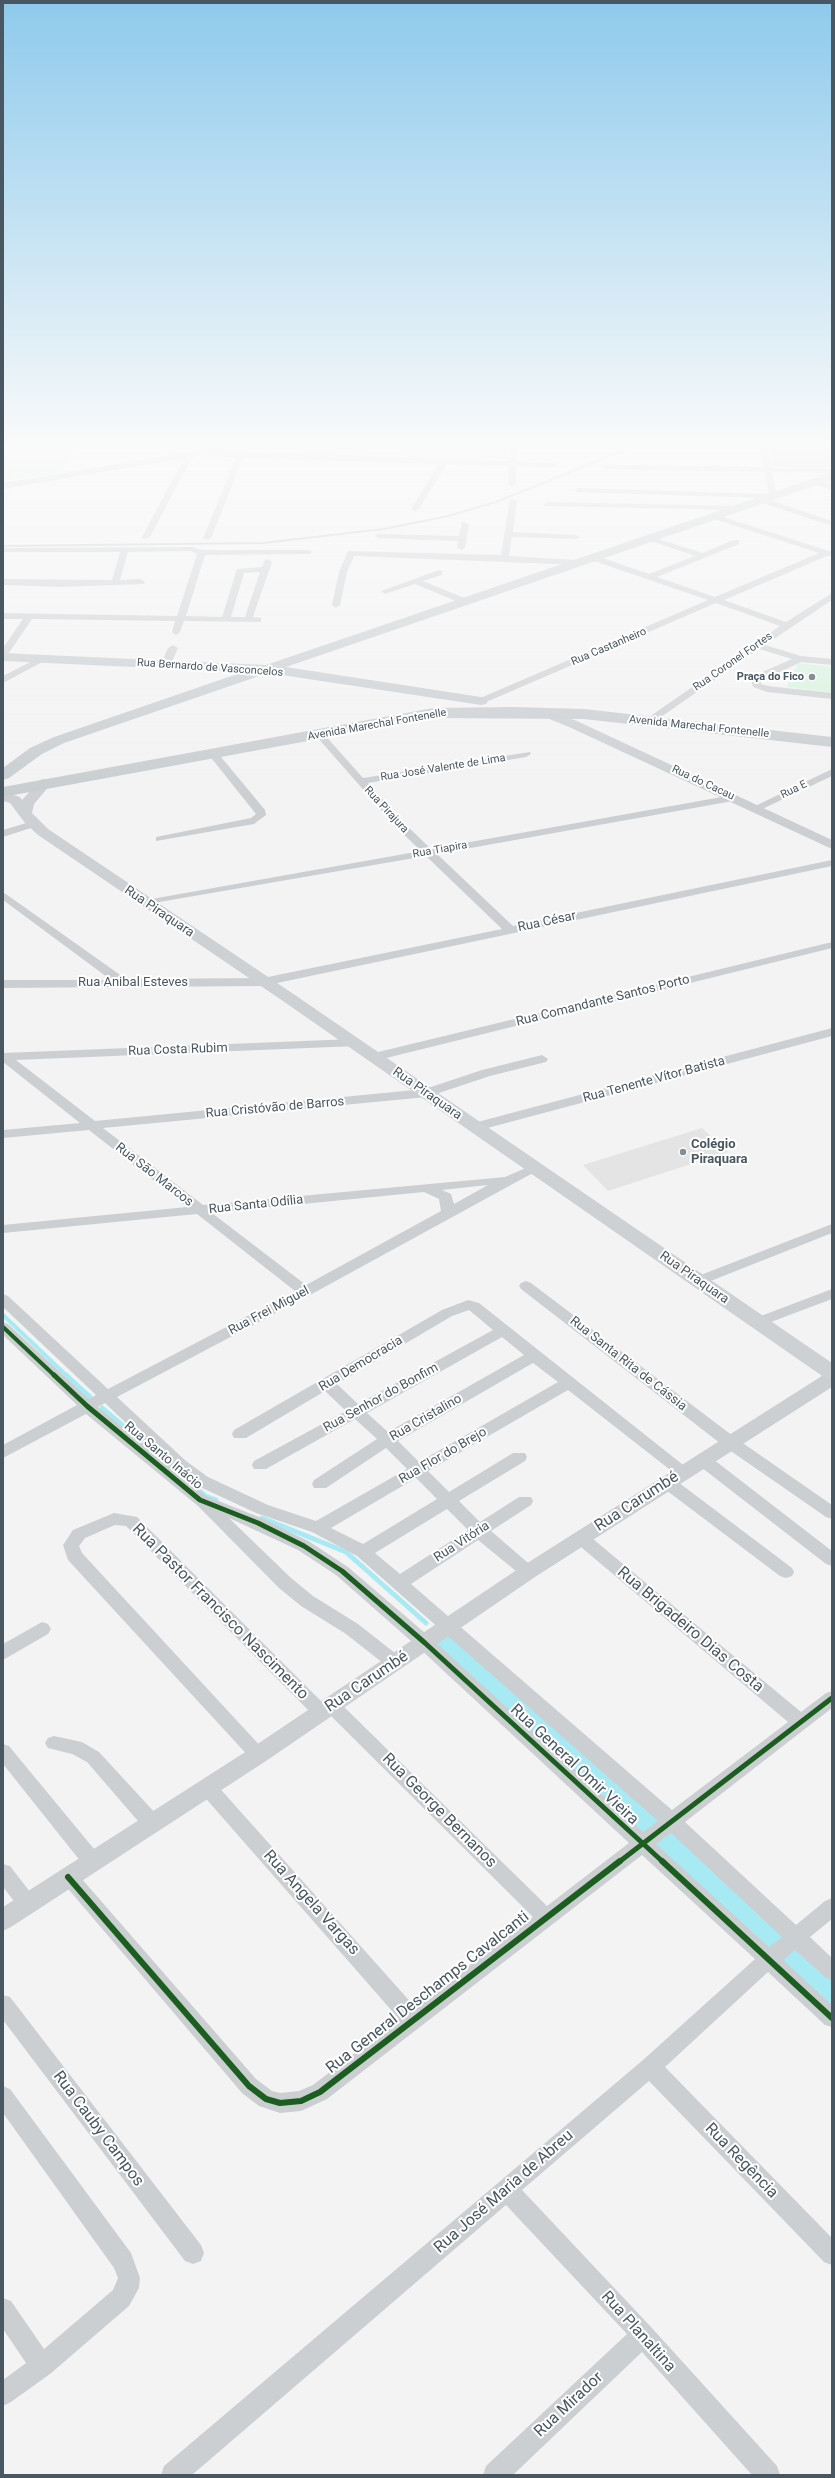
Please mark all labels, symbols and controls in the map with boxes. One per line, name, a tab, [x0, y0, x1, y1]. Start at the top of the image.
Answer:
street label: Rua Castanheiro	[569, 625, 649, 669]
street label: Rua Coronel Fortes	[691, 630, 775, 694]
street label: Rua Bernardo de Vasconcelos	[137, 656, 283, 680]
place label: Praça do Fico	[737, 670, 804, 684]
marker: Praça do Fico	[807, 672, 817, 682]
street label: Avenida Marechal Fontenelle	[307, 706, 447, 744]
street label: Avenida Marechal Fontenelle	[628, 713, 770, 741]
street label: Rua José Valente de Lima	[379, 752, 507, 784]
street label: Rua do Cacau	[670, 763, 736, 803]
street label: Rua E	[779, 778, 809, 802]
street label: Rua Pirajura	[361, 784, 411, 836]
street label: Rua Tiapira	[412, 839, 468, 861]
street label: Rua Piraquara	[121, 883, 197, 941]
street label: Rua César	[517, 908, 577, 936]
street label: Rua Comandante Santos Porto	[515, 972, 691, 1030]
street label: Rua Anibal Esteves	[78, 975, 188, 991]
street label: Rua Costa Rubim	[128, 1040, 228, 1060]
street label: Rua Tenente Vítor Batista	[581, 1054, 727, 1106]
street label: Rua Piraquara	[389, 1064, 465, 1124]
street label: Rua Cristóvão de Barros	[205, 1094, 345, 1122]
place label: Colégio Piraquara	[691, 1137, 747, 1168]
street label: Rua Sāo Marcos	[112, 1140, 196, 1210]
marker: Colégio Piraquara	[678, 1147, 688, 1157]
street label: Rua Santa Odília	[208, 1192, 304, 1218]
street label: Rua Piraquara	[656, 1248, 732, 1308]
street label: Rua Frei Miguel	[226, 1283, 312, 1339]
street label: Rua Santa Rita de Cássia	[566, 1313, 690, 1415]
street label: Rua Democracia	[316, 1333, 406, 1395]
street label: Rua Senhor do Bonfim	[321, 1360, 441, 1436]
street label: Rua Cristalino	[387, 1391, 465, 1445]
street label: Rua Santo Inácio	[121, 1419, 205, 1493]
street label: Rua Flor do Brejo	[396, 1425, 490, 1487]
street label: Rua Carumbé	[591, 1468, 683, 1536]
street label: Rua Vitória	[431, 1518, 493, 1566]
street label: Rua Pastor Francisco Nascimento	[128, 1520, 312, 1704]
street label: Rua Brigadeiro Dias Costa	[613, 1563, 767, 1697]
street label: Rua Carumbé	[322, 1647, 412, 1717]
street label: Rua General Omir Vieira	[506, 1701, 642, 1829]
street label: Rua George Bernanos	[378, 1750, 500, 1872]
street label: Rua Angela Vargas	[259, 1847, 363, 1959]
street label: Rua General Deschamps Cavalcanti	[323, 1908, 533, 2078]
street label: Rua Cauby Campos	[48, 2068, 148, 2190]
street label: Rua Regência	[700, 2119, 782, 2203]
street label: Rua José Maria de Abreu	[430, 2126, 578, 2258]
street label: Rua Planaltina	[597, 2288, 679, 2376]
street label: Rua Mirador	[531, 2368, 607, 2442]

